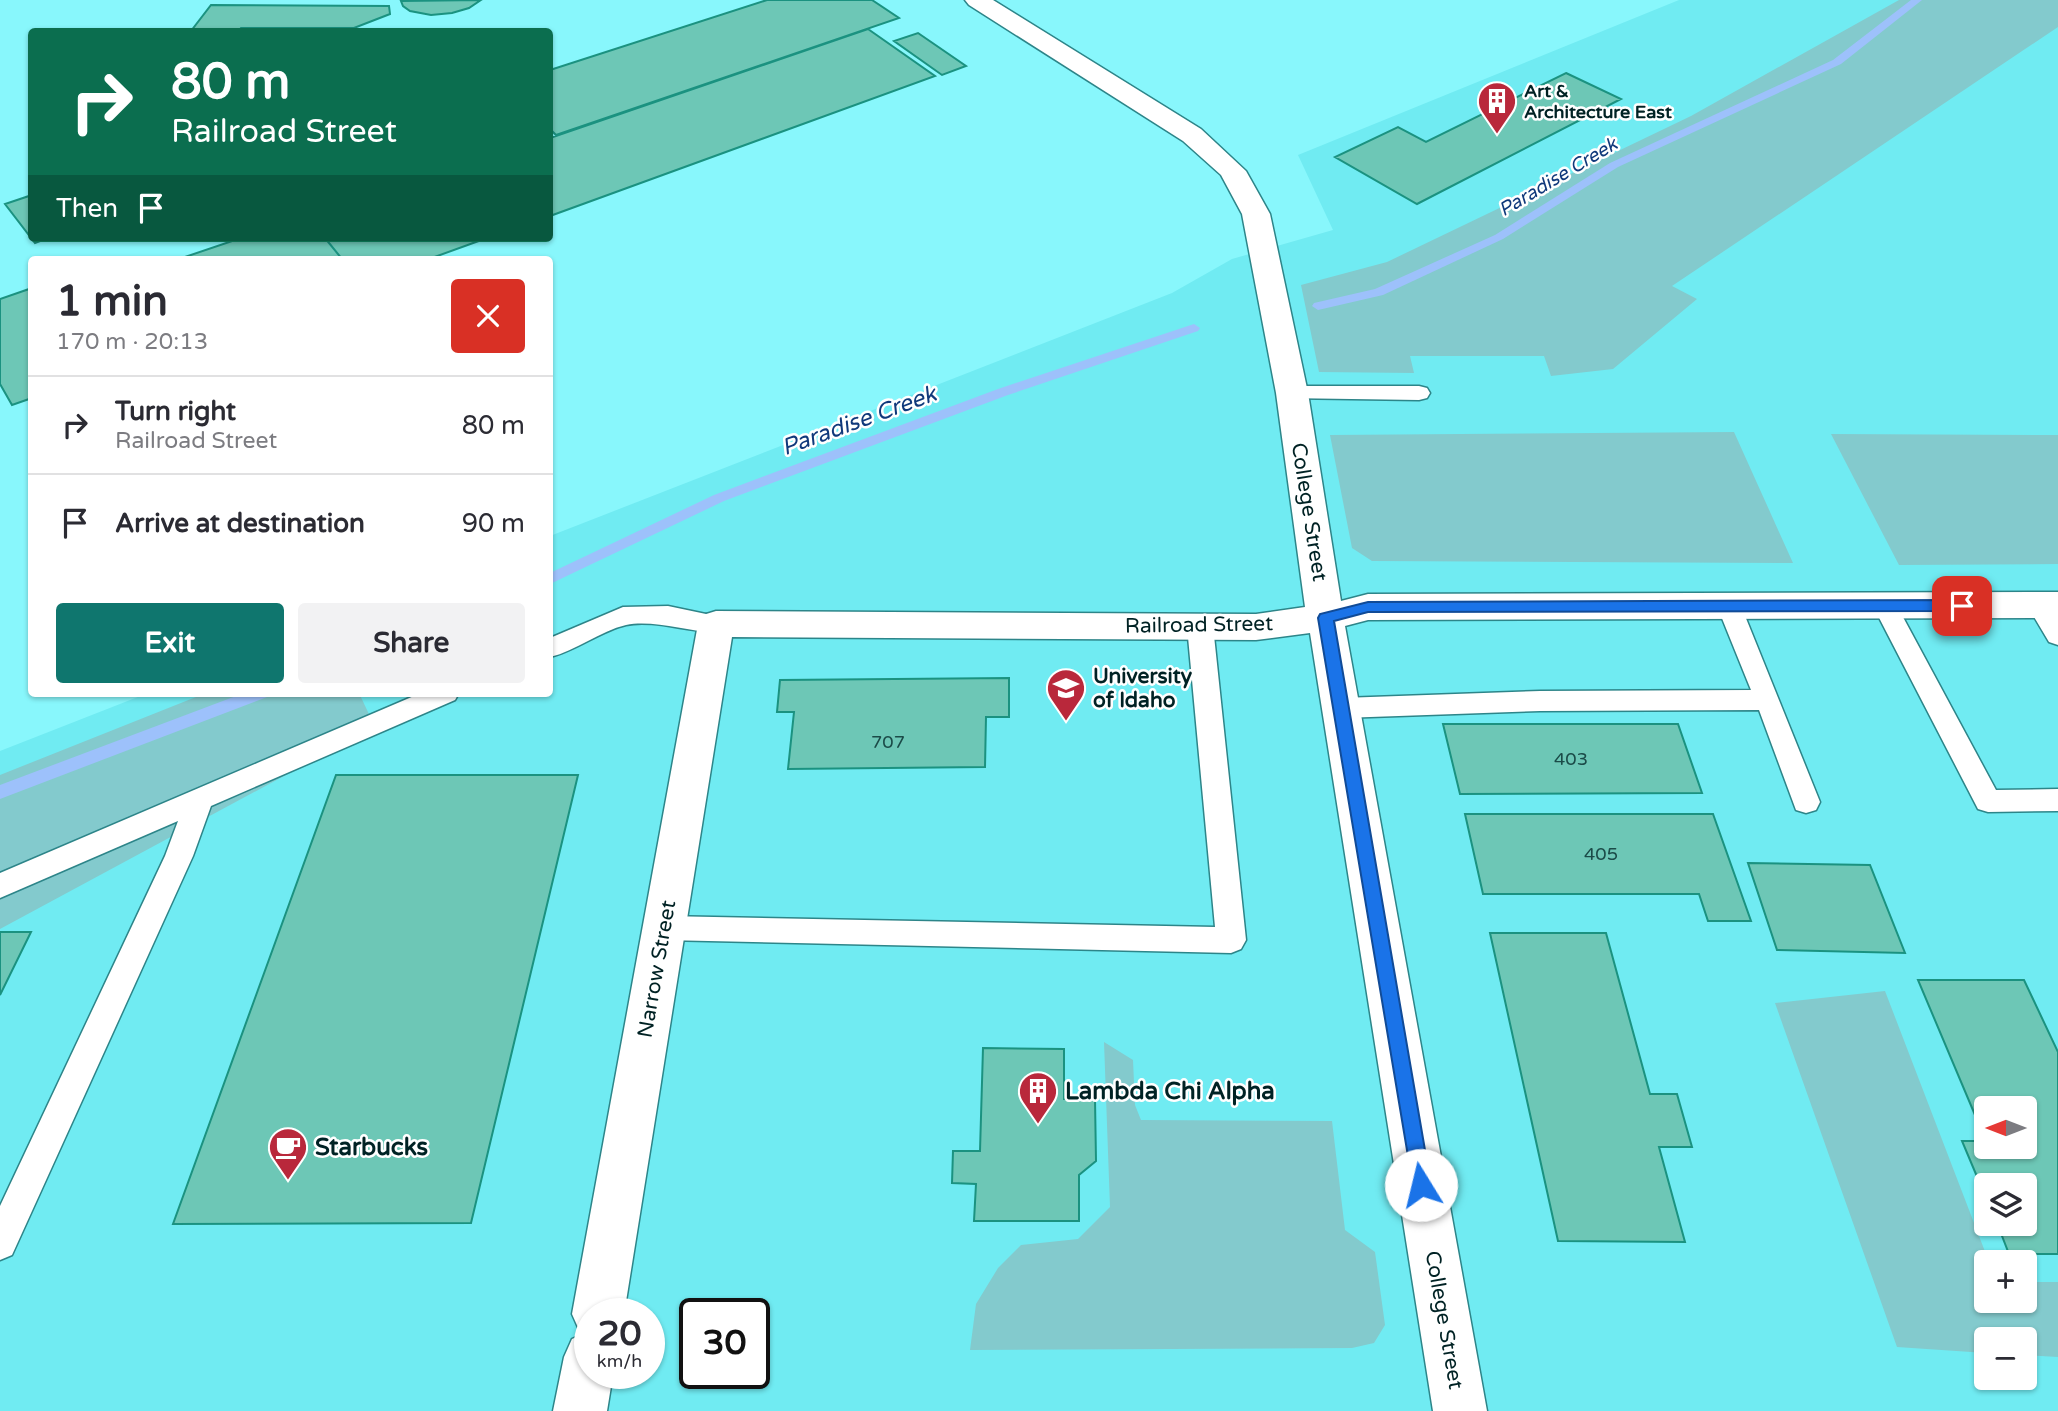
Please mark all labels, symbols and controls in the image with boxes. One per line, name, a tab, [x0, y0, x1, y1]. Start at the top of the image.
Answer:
text: 80 m	[171, 53, 290, 112]
icon: right	[56, 56, 147, 147]
building icon: Art & Architecture East	[1476, 80, 1518, 135]
place label: Art & Architecture East	[1524, 80, 1672, 123]
text: Railroad Street	[171, 113, 397, 151]
water label: Paradise Creek	[1495, 132, 1623, 221]
icon: arrive	[132, 189, 170, 227]
text: Then	[56, 193, 118, 224]
text: 1 min	[56, 276, 168, 327]
button: close	[451, 279, 525, 353]
text: 170 m · 20:13	[56, 328, 208, 356]
water label: Paradise Creek	[778, 380, 942, 462]
text: Turn right	[115, 396, 236, 427]
icon: right	[56, 406, 94, 444]
text: 80 m	[462, 410, 525, 441]
text: Railroad Street	[115, 427, 277, 455]
street label: College Street	[1286, 441, 1332, 583]
icon: arrive	[56, 504, 94, 542]
text: Arrive at destination	[115, 508, 365, 539]
text: 90 m	[462, 508, 525, 539]
pin	[1932, 576, 1992, 636]
icon: arrive	[1943, 587, 1981, 625]
button: Exit	[56, 603, 284, 683]
button: Share	[298, 603, 525, 683]
street label: Railroad Street	[1125, 611, 1273, 639]
place label: University of Idaho	[1093, 664, 1193, 713]
school or university icon: University of Idaho	[1045, 667, 1087, 722]
house number: 707	[871, 731, 905, 753]
house number: 403	[1554, 748, 1588, 770]
house number: 405	[1584, 843, 1618, 865]
street label: Narrow Street	[633, 898, 681, 1040]
building icon: Lambda Chi Alpha	[1017, 1070, 1059, 1125]
place label: Lambda Chi Alpha	[1065, 1077, 1275, 1106]
north arrow	[1974, 1096, 2037, 1158]
map controls	[1974, 1096, 2037, 1390]
cafe icon: Starbucks	[267, 1126, 309, 1181]
place label: Starbucks	[315, 1133, 428, 1162]
position arrow	[1384, 1148, 1458, 1222]
button: layers	[1974, 1173, 2037, 1236]
street label: College Street	[1420, 1249, 1468, 1391]
button: +	[1974, 1250, 2037, 1313]
speed limit sign: 30	[679, 1298, 770, 1389]
text: 20	[598, 1313, 641, 1355]
button: −	[1974, 1327, 2037, 1390]
text: km/h	[597, 1350, 642, 1372]

